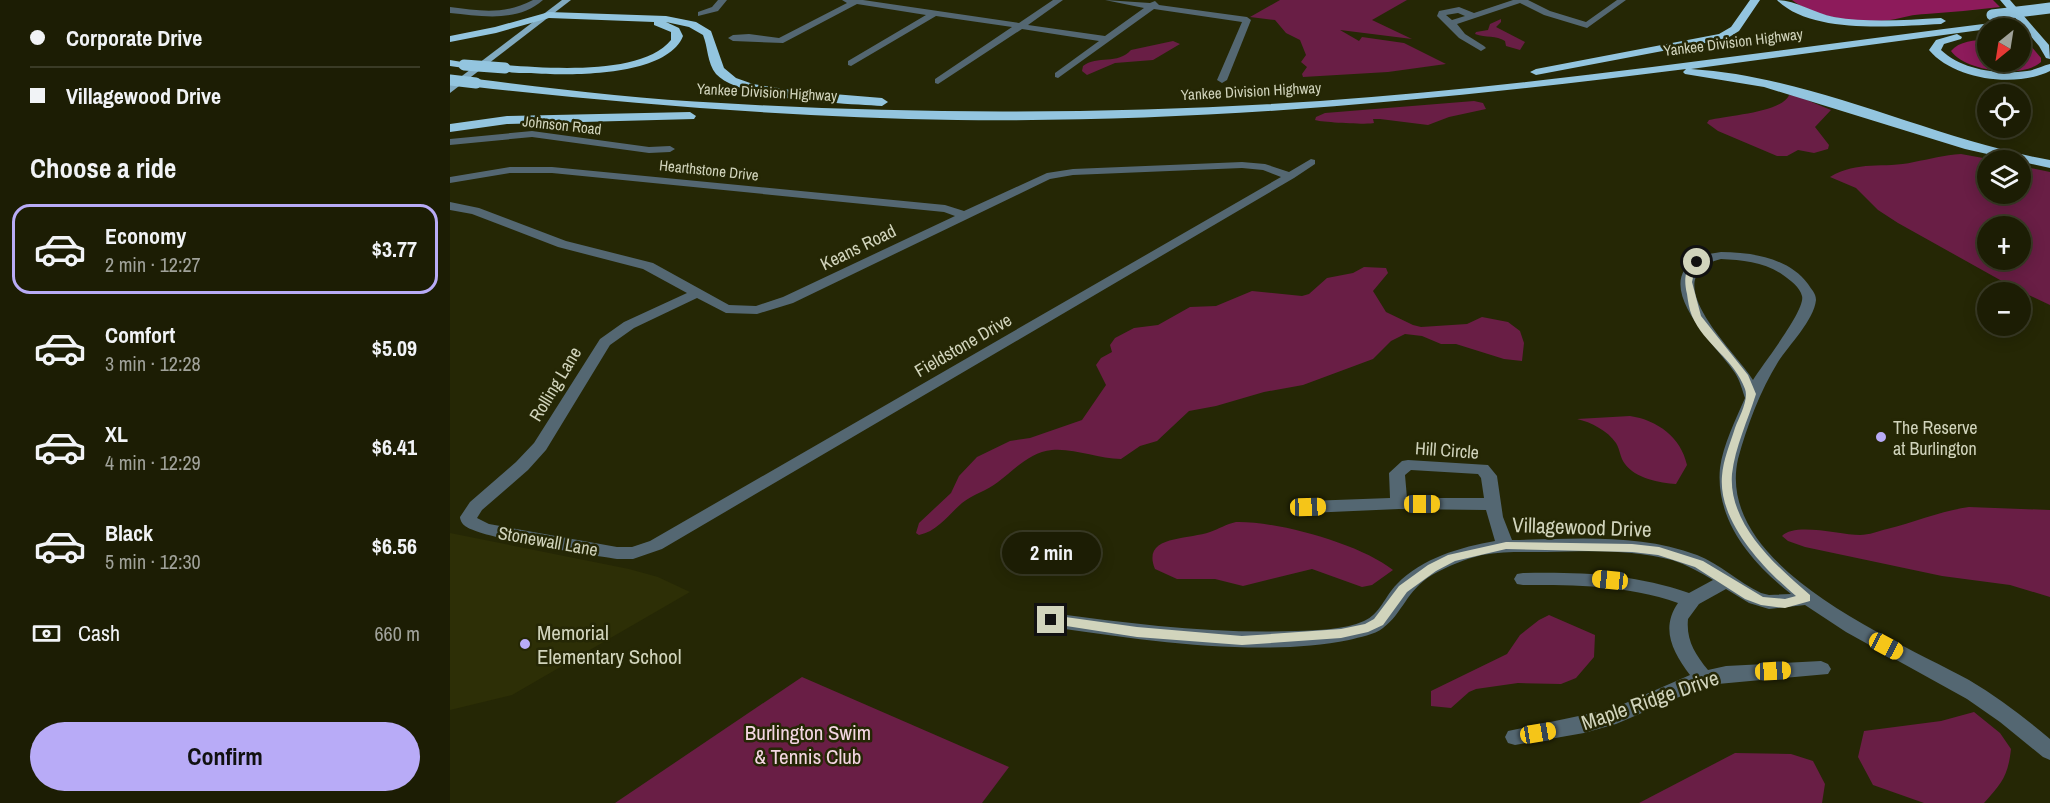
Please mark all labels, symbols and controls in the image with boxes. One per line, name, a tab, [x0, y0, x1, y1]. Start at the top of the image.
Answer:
north arrow	[1977, 18, 2031, 72]
map controls	[1977, 18, 2031, 336]
text: Corporate Drive	[66, 23, 202, 53]
street label: Yankee Division Highway	[1662, 23, 1805, 61]
street label: Yankee Division Highway	[1180, 77, 1323, 105]
street label: Yankee Division Highway	[696, 78, 839, 106]
text: Villagewood Drive	[66, 81, 221, 111]
button: locate	[1977, 84, 2031, 138]
street label: Johnson Road	[521, 110, 603, 140]
text: Choose a ride	[30, 150, 176, 186]
button: layers	[1977, 150, 2031, 204]
street label: Hearthstone Drive	[658, 154, 760, 186]
button: +	[1977, 216, 2031, 270]
street label: Keans Road	[816, 218, 900, 276]
text: Economy	[105, 221, 186, 251]
icon: car	[33, 222, 87, 276]
text: $3.77	[372, 234, 417, 264]
route start	[1683, 248, 1710, 275]
text: 2 min · 12:27	[105, 251, 201, 278]
button: −	[1977, 282, 2031, 336]
street label: Fieldstone Drive	[910, 307, 1016, 383]
text: Comfort	[105, 320, 175, 350]
icon: car	[33, 321, 87, 375]
text: $5.09	[372, 333, 417, 363]
street label: Rolling Lane	[523, 342, 587, 426]
text: 3 min · 12:28	[105, 350, 201, 377]
place label: The Reserve at Burlington	[1893, 415, 1978, 461]
text: XL	[105, 419, 128, 449]
icon: car	[33, 420, 87, 474]
marker: The Reserve at Burlington	[1874, 430, 1888, 444]
text: $6.41	[372, 432, 417, 462]
street label: Hill Circle	[1414, 435, 1480, 465]
text: 4 min · 12:29	[105, 449, 201, 476]
car	[1404, 495, 1440, 513]
car	[1290, 497, 1326, 517]
street label: Villagewood Drive	[1512, 510, 1652, 544]
text: Black	[105, 518, 153, 548]
icon: car	[33, 519, 87, 573]
street label: Stonewall Lane	[496, 520, 600, 562]
text: $6.56	[372, 531, 417, 561]
callout: 2 min	[1002, 533, 1100, 575]
text: 2 min	[1030, 539, 1073, 566]
text: 5 min · 12:30	[105, 548, 201, 575]
car	[1591, 569, 1629, 591]
route end	[1037, 606, 1064, 633]
icon: cash	[30, 617, 63, 650]
text: Cash	[78, 618, 120, 648]
place label: Memorial Elementary School	[537, 618, 682, 671]
text: 660 m	[374, 620, 420, 647]
car	[1866, 630, 1906, 662]
marker: Memorial Elementary School	[518, 637, 532, 651]
car	[1755, 661, 1791, 681]
street label: Maple Ridge Drive	[1577, 663, 1723, 737]
park label: Burlington Swim & Tennis Club	[745, 718, 871, 771]
car	[1519, 721, 1557, 745]
button: Confirm	[30, 722, 420, 791]

